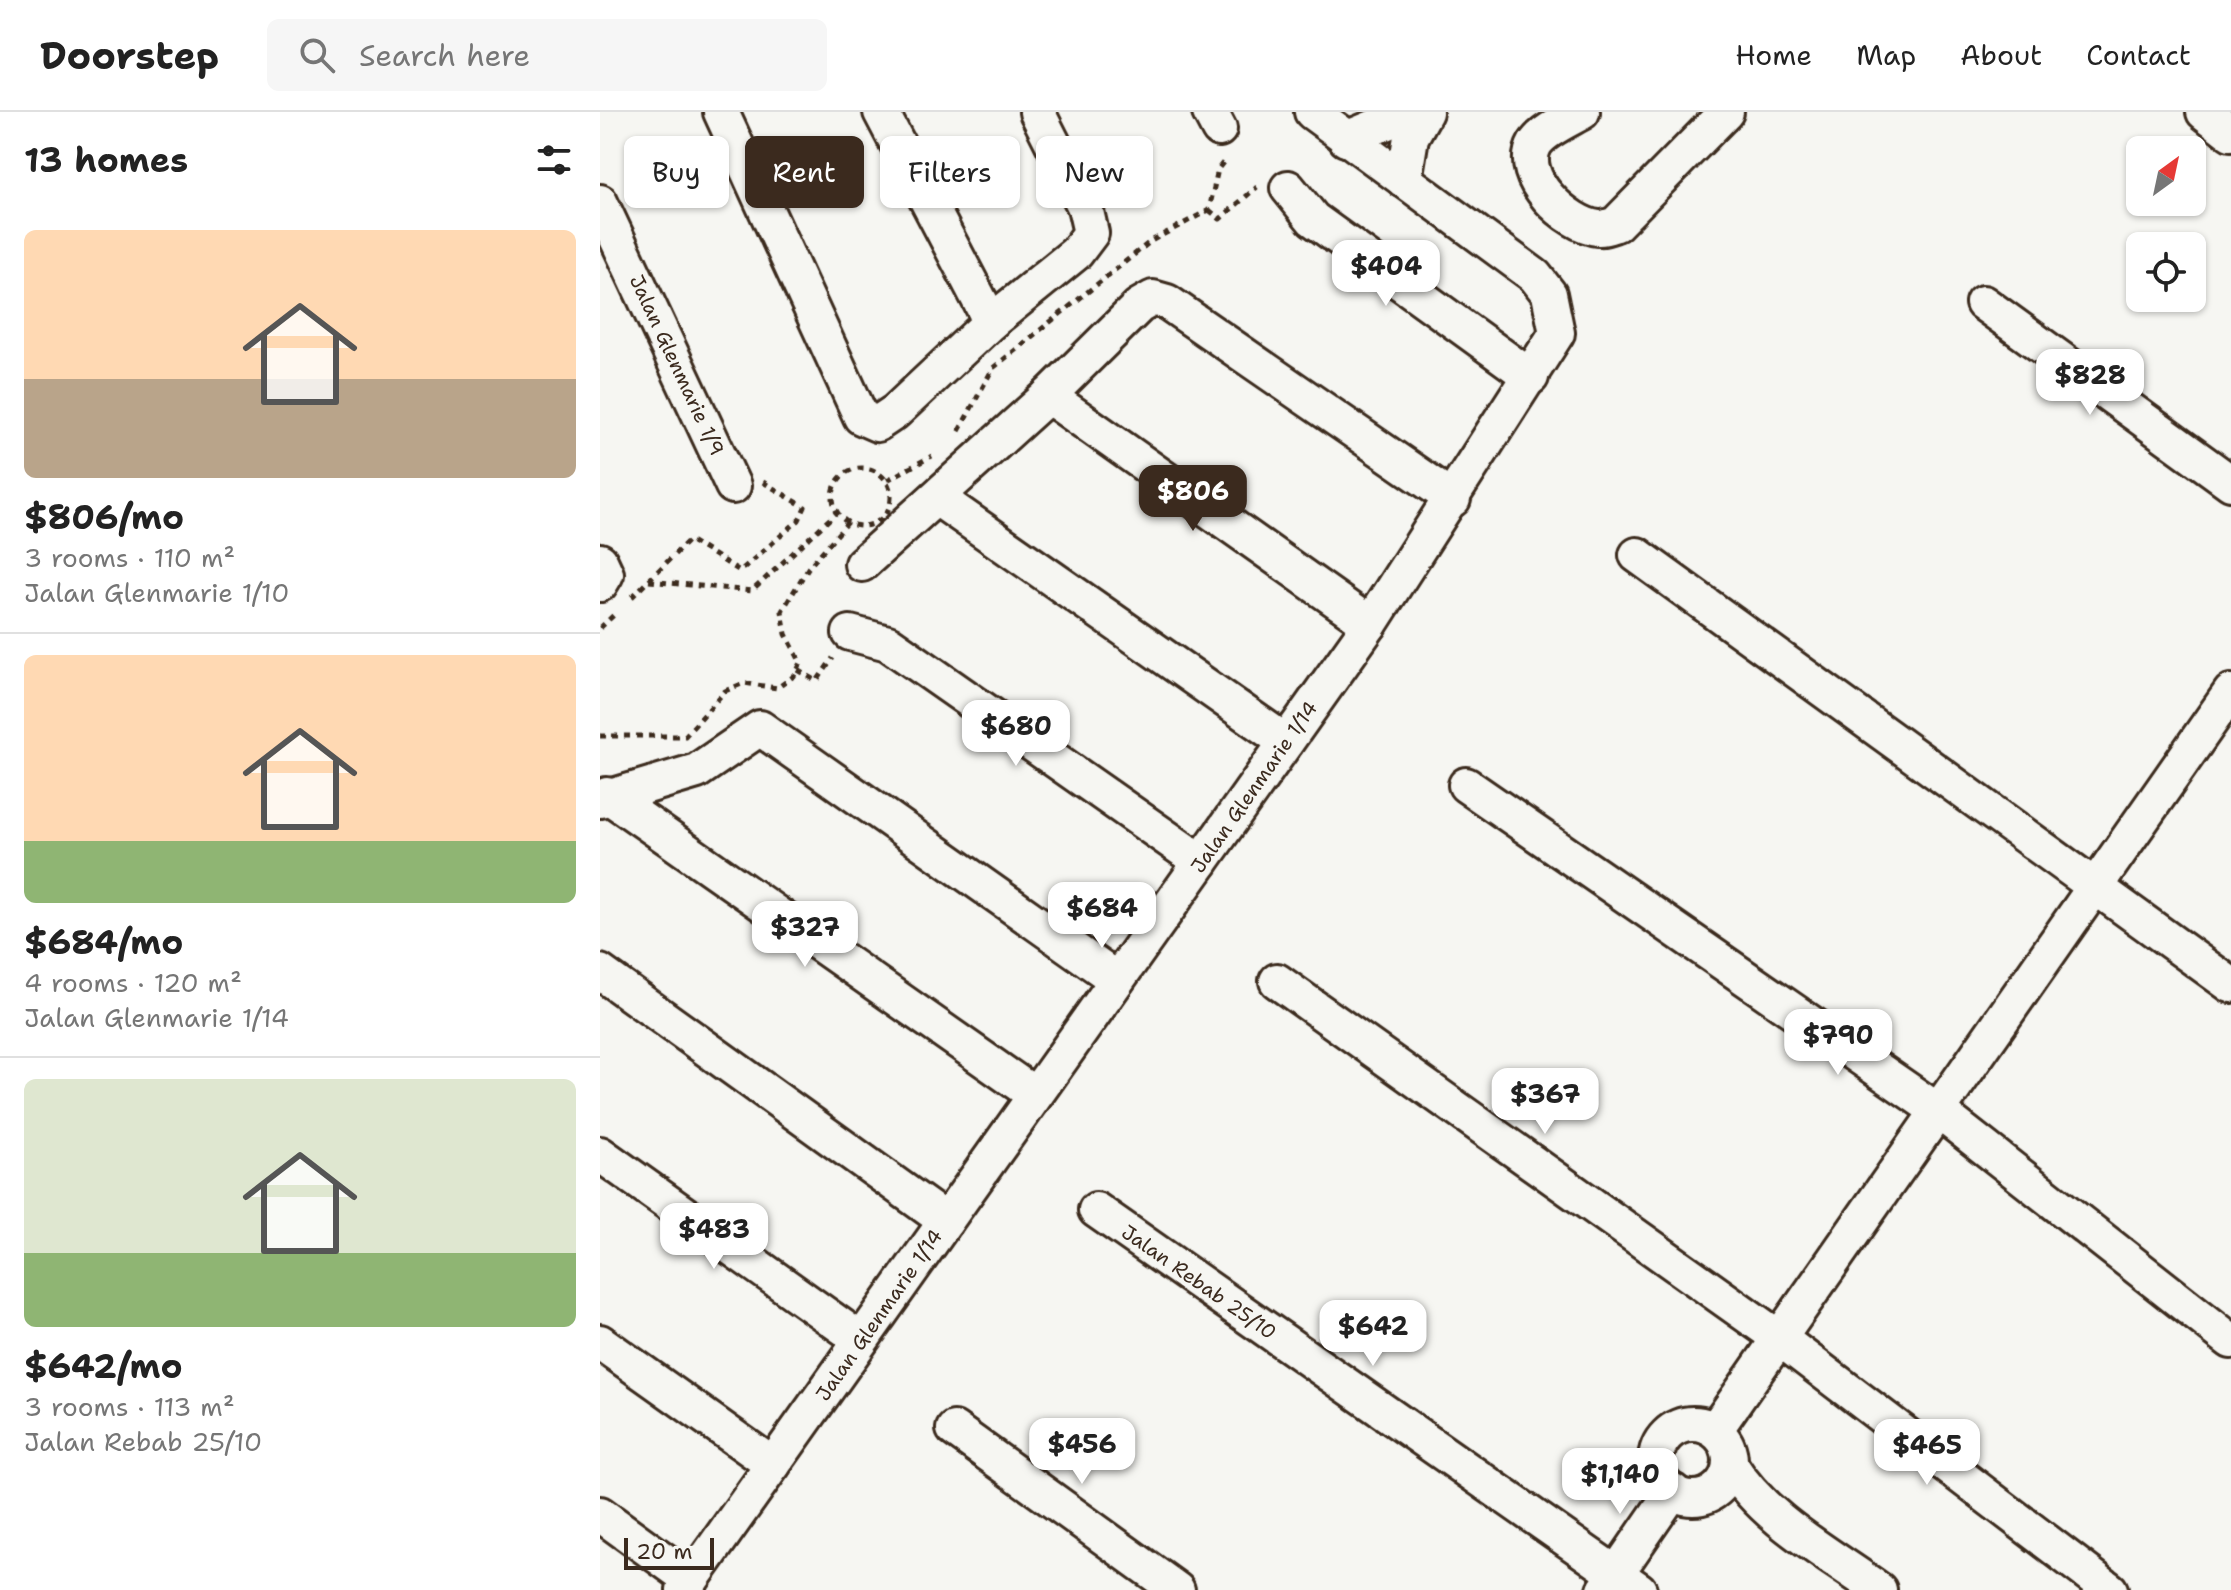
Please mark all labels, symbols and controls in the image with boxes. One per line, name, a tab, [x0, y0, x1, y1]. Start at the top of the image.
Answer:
search box	[267, 19, 827, 91]
text: Doorstep	[40, 30, 219, 81]
icon: search	[295, 33, 339, 77]
text: Search here	[359, 35, 530, 76]
text: Home	[1735, 36, 1812, 74]
text: Map	[1856, 36, 1916, 74]
text: About	[1960, 36, 2042, 74]
text: Contact	[2086, 36, 2191, 74]
chip: Buy	[624, 136, 729, 208]
chip: Rent	[745, 136, 864, 208]
chip: Filters	[880, 136, 1020, 208]
chip: New	[1036, 136, 1153, 208]
north arrow	[2126, 136, 2206, 216]
map controls	[2126, 136, 2206, 312]
text: 13 homes	[24, 137, 188, 183]
icon: filters	[532, 138, 576, 182]
button: locate	[2126, 232, 2206, 312]
pin: $404	[1339, 240, 1433, 308]
text: $404	[1350, 248, 1422, 283]
street label: Jalan Glenmarie 1/9	[624, 271, 730, 459]
icon: home	[228, 282, 372, 426]
pin: $828	[2043, 349, 2137, 417]
text: $828	[2054, 357, 2126, 392]
pin: $806	[1146, 465, 1240, 533]
text: $806	[1157, 473, 1229, 508]
text: $806/mo	[24, 494, 184, 540]
text: 3 rooms · 110 m²	[24, 540, 235, 575]
text: Jalan Glenmarie 1/10	[24, 575, 289, 610]
street label: Jalan Glenmarie 1/14	[1185, 696, 1323, 878]
pin: $680	[969, 700, 1063, 768]
icon: home	[228, 707, 372, 851]
text: $680	[980, 708, 1052, 743]
pin: $684	[1055, 882, 1149, 950]
text: $684	[1066, 890, 1138, 925]
pin: $327	[758, 901, 852, 969]
text: $327	[770, 909, 840, 944]
text: $684/mo	[24, 919, 183, 965]
text: 4 rooms · 120 m²	[24, 965, 242, 1000]
text: Jalan Glenmarie 1/14	[24, 1000, 289, 1035]
pin: $790	[1791, 1009, 1885, 1077]
text: $790	[1802, 1017, 1874, 1052]
pin: $367	[1498, 1068, 1592, 1136]
text: $367	[1510, 1076, 1580, 1111]
icon: home	[228, 1131, 372, 1275]
pin: $483	[667, 1203, 761, 1271]
text: $483	[678, 1211, 750, 1246]
street label: Jalan Rebab 25/10	[1117, 1219, 1281, 1345]
street label: Jalan Glenmarie 1/14	[810, 1224, 948, 1406]
pin: $642	[1326, 1300, 1420, 1368]
text: $642	[1338, 1308, 1408, 1343]
text: $642/mo	[24, 1343, 183, 1389]
text: 3 rooms · 113 m²	[24, 1389, 235, 1424]
pin: $456	[1035, 1418, 1129, 1486]
pin: $465	[1880, 1419, 1974, 1487]
text: Jalan Rebab 25/10	[24, 1424, 262, 1459]
text: $456	[1047, 1426, 1117, 1461]
text: $465	[1892, 1427, 1962, 1462]
pin: $1,140	[1555, 1448, 1685, 1516]
text: $1,140	[1580, 1456, 1660, 1491]
scale bar	[624, 1534, 714, 1570]
text: 20 m	[636, 1537, 693, 1566]

